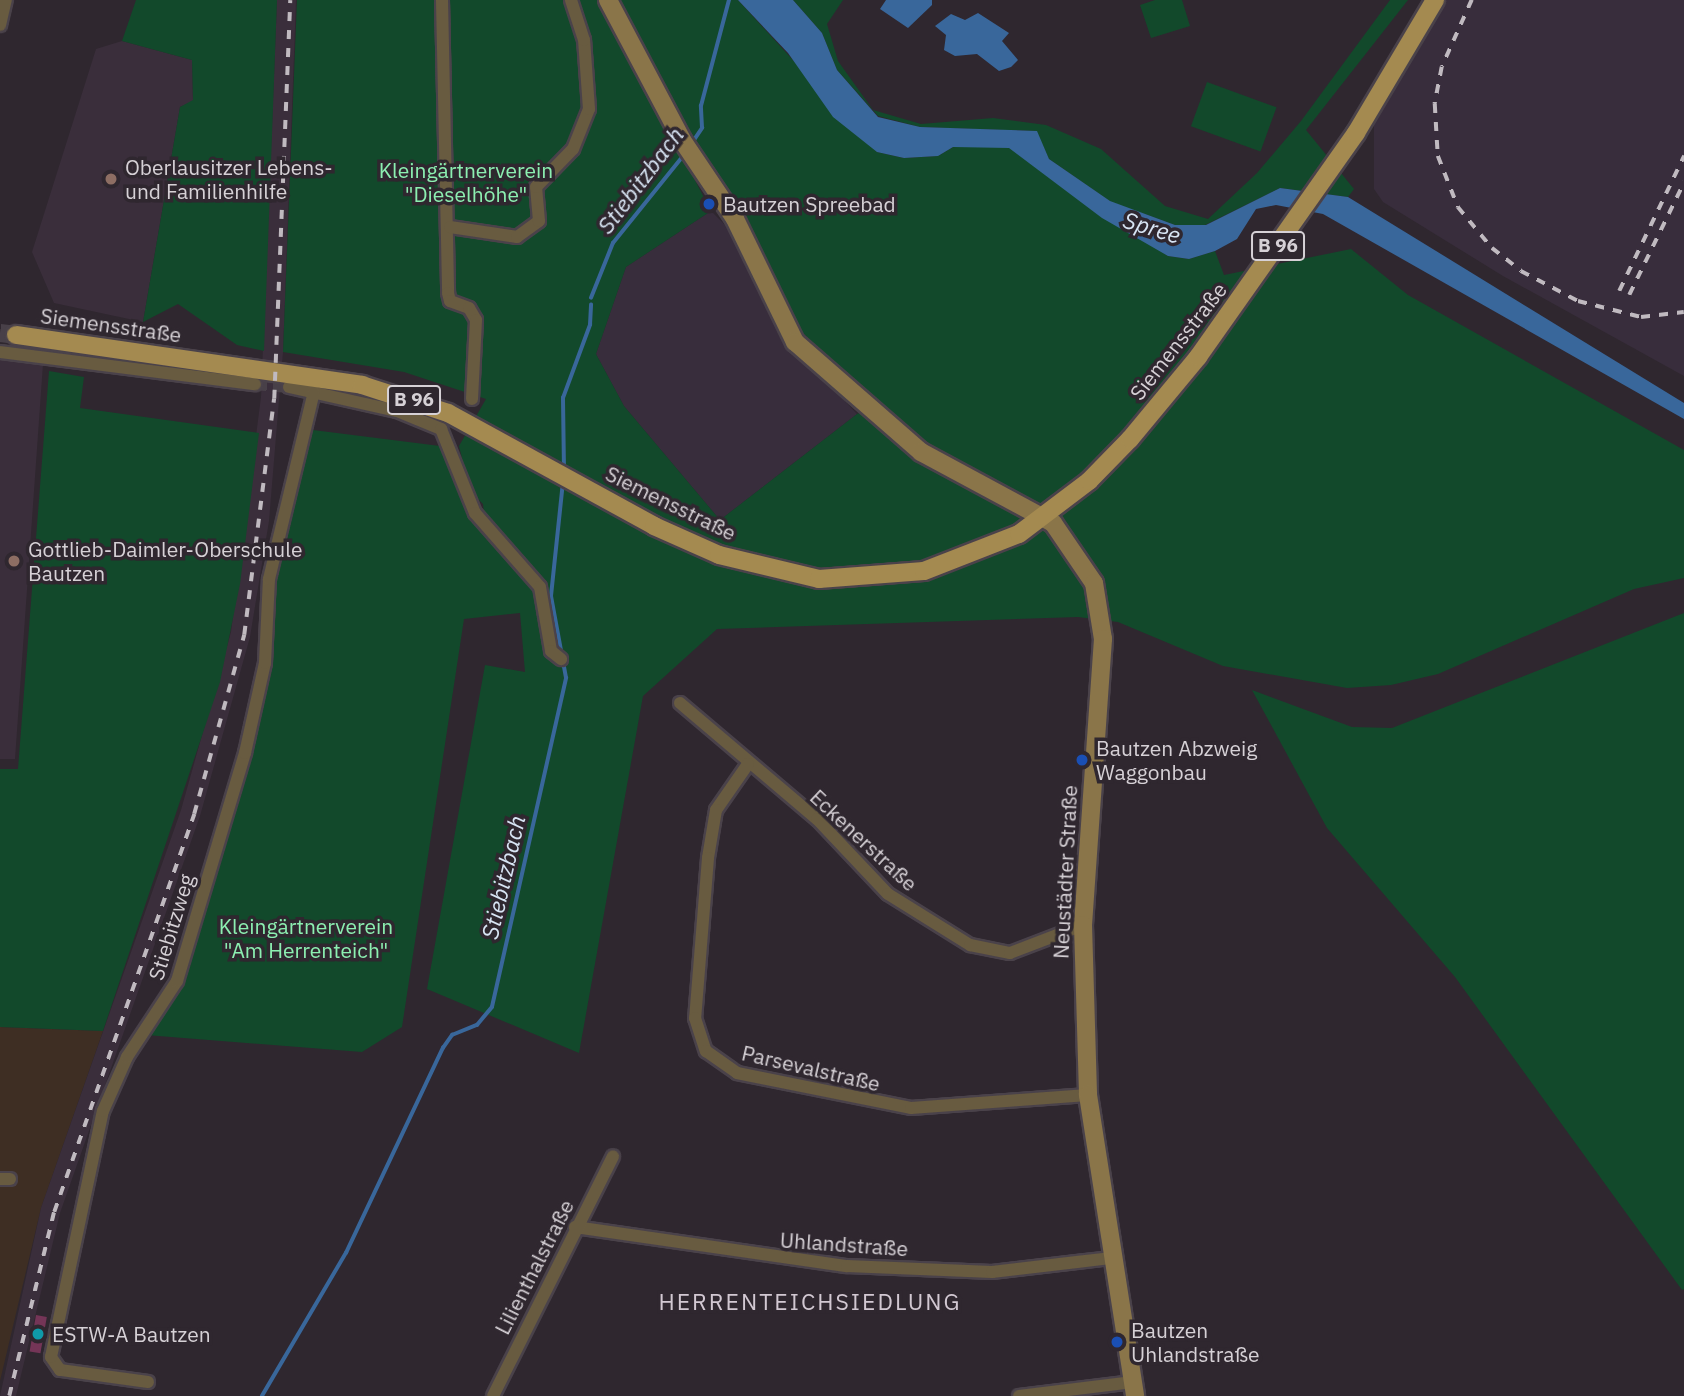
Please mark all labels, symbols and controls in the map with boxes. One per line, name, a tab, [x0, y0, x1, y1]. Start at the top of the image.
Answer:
water label: Stiebitzbach	[591, 121, 689, 239]
place label: Oberlausitzer Lebens- und Familienhilfe	[125, 154, 333, 204]
park label: Kleingärtnerverein "Dieselhöhe"	[379, 157, 553, 207]
marker: Oberlausitzer Lebens- und Familienhilfe	[103, 171, 119, 187]
place label: Bautzen Spreebad	[723, 191, 896, 217]
marker: Bautzen Spreebad	[701, 196, 717, 212]
water label: Spree	[1120, 205, 1184, 249]
road number: B 96	[1250, 230, 1306, 262]
street label: Siemensstraße	[1124, 277, 1232, 405]
street label: Siemensstraße	[39, 303, 183, 347]
road number: B 96	[386, 384, 442, 416]
street label: Siemensstraße	[602, 461, 740, 545]
place label: Gottlieb-Daimler-Oberschule Bautzen	[28, 536, 302, 586]
marker: Gottlieb-Daimler-Oberschule Bautzen	[6, 553, 22, 569]
place label: Bautzen Abzweig Waggonbau	[1096, 735, 1257, 785]
marker: Bautzen Abzweig Waggonbau	[1074, 752, 1090, 768]
street label: Eckenerstraße	[805, 784, 923, 896]
street label: Neustädter Straße	[1048, 784, 1082, 960]
water label: Stiebitzbach	[475, 812, 531, 942]
street label: Stiebitzweg	[143, 871, 199, 983]
park label: Kleingärtnerverein "Am Herrenteich"	[219, 913, 393, 963]
street label: Parsevalstraße	[739, 1040, 883, 1096]
street label: Lilienthalstraße	[489, 1195, 579, 1339]
street label: Uhlandstraße	[779, 1227, 909, 1261]
district label: HERRENTEICHSIEDLUNG	[661, 1287, 959, 1315]
place label: Bautzen Uhlandstraße	[1131, 1317, 1259, 1367]
place label: ESTW-A Bautzen	[52, 1321, 211, 1347]
marker: ESTW-A Bautzen	[30, 1326, 46, 1342]
marker: Bautzen Uhlandstraße	[1109, 1334, 1125, 1350]

